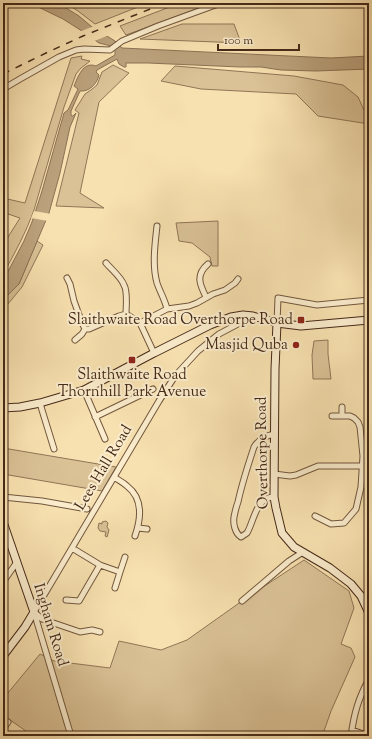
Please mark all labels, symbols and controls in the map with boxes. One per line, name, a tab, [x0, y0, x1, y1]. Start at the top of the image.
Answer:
scale bar	[218, 26, 299, 52]
text: 100 m	[224, 32, 253, 50]
place label: Slaithwaite Road Overthorpe Road	[68, 310, 294, 331]
marker: Slaithwaite Road Overthorpe Road	[296, 315, 306, 325]
place label: Masjid Quba	[205, 335, 288, 356]
marker: Masjid Quba	[291, 340, 301, 350]
marker: Slaithwaite Road Thornhill Park Avenue	[127, 355, 137, 365]
place label: Slaithwaite Road Thornhill Park Avenue	[58, 365, 206, 403]
street label: Overthorpe Road	[252, 396, 274, 510]
street label: Lees Hall Road	[70, 421, 138, 515]
street label: Ingham Road	[27, 581, 73, 670]

